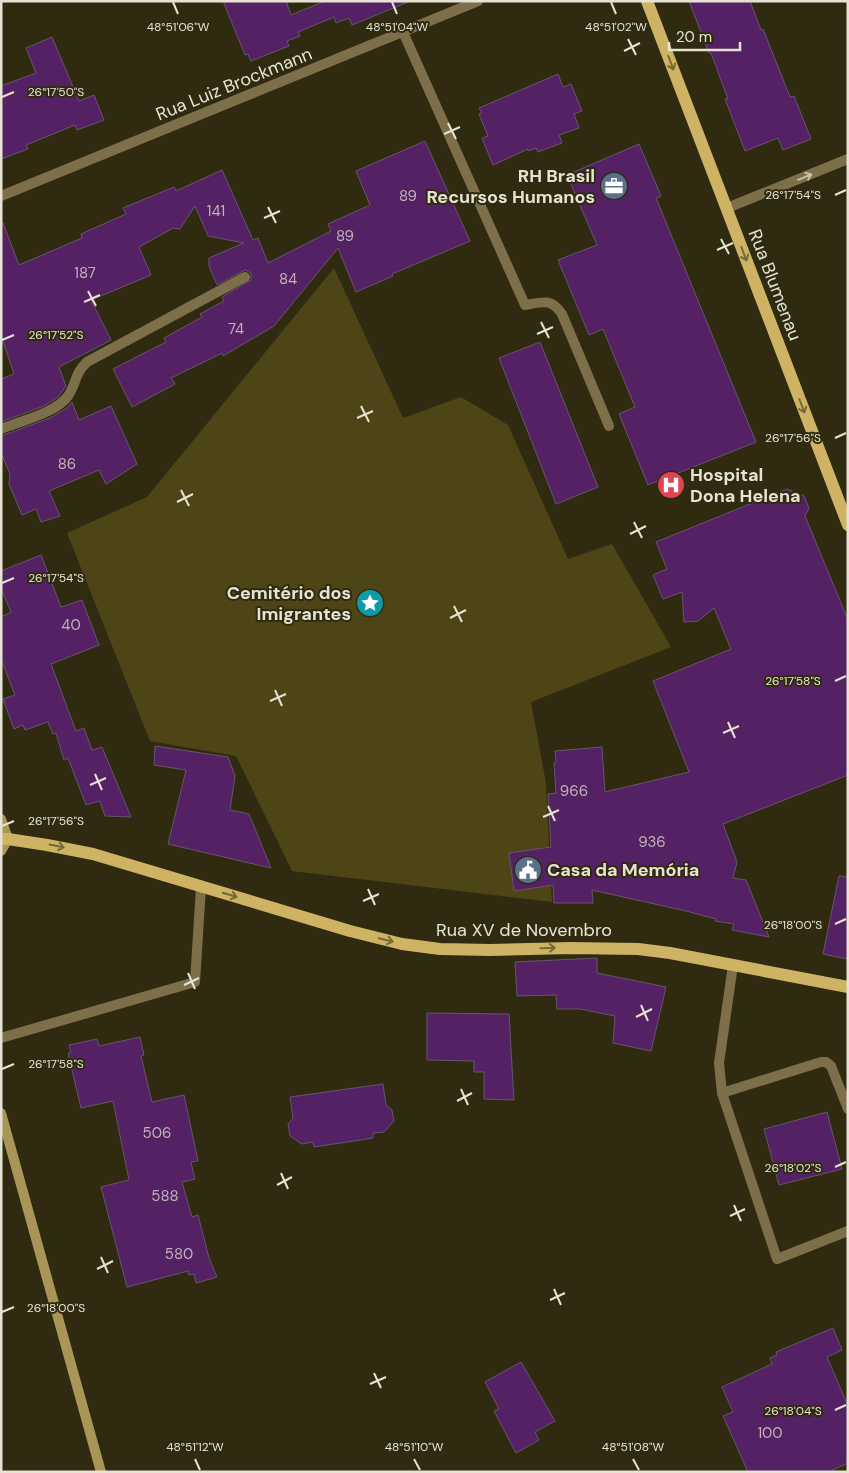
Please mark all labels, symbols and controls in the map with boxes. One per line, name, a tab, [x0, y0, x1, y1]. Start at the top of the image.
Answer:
text: 48°51'06"W	[147, 19, 210, 35]
text: 48°51'04"W	[366, 19, 429, 35]
text: 48°51'02"W	[585, 19, 647, 35]
scale bar	[669, 20, 740, 52]
text: 20 m	[676, 27, 712, 47]
street label: Rua Luiz Brockmann	[152, 42, 316, 126]
one-way arrow	[667, 55, 676, 70]
text: 26°17'50"S	[28, 84, 84, 100]
place label: RH Brasil Recursos Humanos	[427, 164, 595, 209]
office icon: RH Brasil Recursos Humanos	[599, 171, 629, 201]
one-way arrow	[797, 171, 812, 181]
house number: 89	[399, 186, 417, 206]
text: 26°17'54"S	[765, 187, 821, 203]
house number: 141	[207, 201, 225, 221]
house number: 89	[336, 226, 354, 246]
street label: Rua Blumenau	[743, 226, 807, 344]
one-way arrow	[740, 246, 750, 261]
house number: 187	[74, 263, 96, 283]
house number: 84	[279, 269, 297, 289]
house number: 74	[228, 319, 244, 339]
text: 26°17'52"S	[28, 327, 84, 343]
one-way arrow	[798, 397, 807, 413]
text: 26°17'56"S	[765, 430, 821, 446]
house number: 86	[58, 454, 76, 474]
place label: Hospital Dona Helena	[690, 463, 801, 508]
hospital icon: Hospital Dona Helena	[656, 470, 686, 500]
text: 26°17'54"S	[28, 570, 84, 586]
place label: Cemitério dos Imigrantes	[227, 581, 351, 626]
place icon: Cemitério dos Imigrantes	[355, 588, 385, 618]
house number: 40	[61, 615, 81, 635]
text: 26°17'58"S	[765, 673, 821, 689]
house number: 966	[560, 781, 588, 801]
text: 26°17'56"S	[28, 813, 84, 829]
house number: 936	[638, 832, 666, 852]
one-way arrow	[48, 842, 64, 852]
public building icon: Casa da Memória	[513, 855, 543, 885]
place label: Casa da Memória	[547, 858, 699, 882]
one-way arrow	[221, 891, 237, 901]
text: 26°18'00"S	[764, 917, 822, 933]
street label: Rua XV de Novembro	[436, 918, 612, 942]
one-way arrow	[377, 936, 393, 945]
one-way arrow	[539, 944, 555, 953]
text: 26°17'58"S	[28, 1056, 84, 1072]
house number: 506	[143, 1123, 171, 1143]
text: 26°18'02"S	[765, 1160, 822, 1176]
house number: 588	[151, 1186, 179, 1206]
house number: 580	[165, 1244, 193, 1264]
text: 26°18'00"S	[27, 1300, 85, 1316]
text: 26°18'04"S	[764, 1403, 822, 1419]
house number: 100	[757, 1423, 783, 1443]
text: 48°51'12"W	[166, 1439, 224, 1455]
text: 48°51'10"W	[385, 1439, 444, 1455]
text: 48°51'08"W	[602, 1439, 665, 1455]

